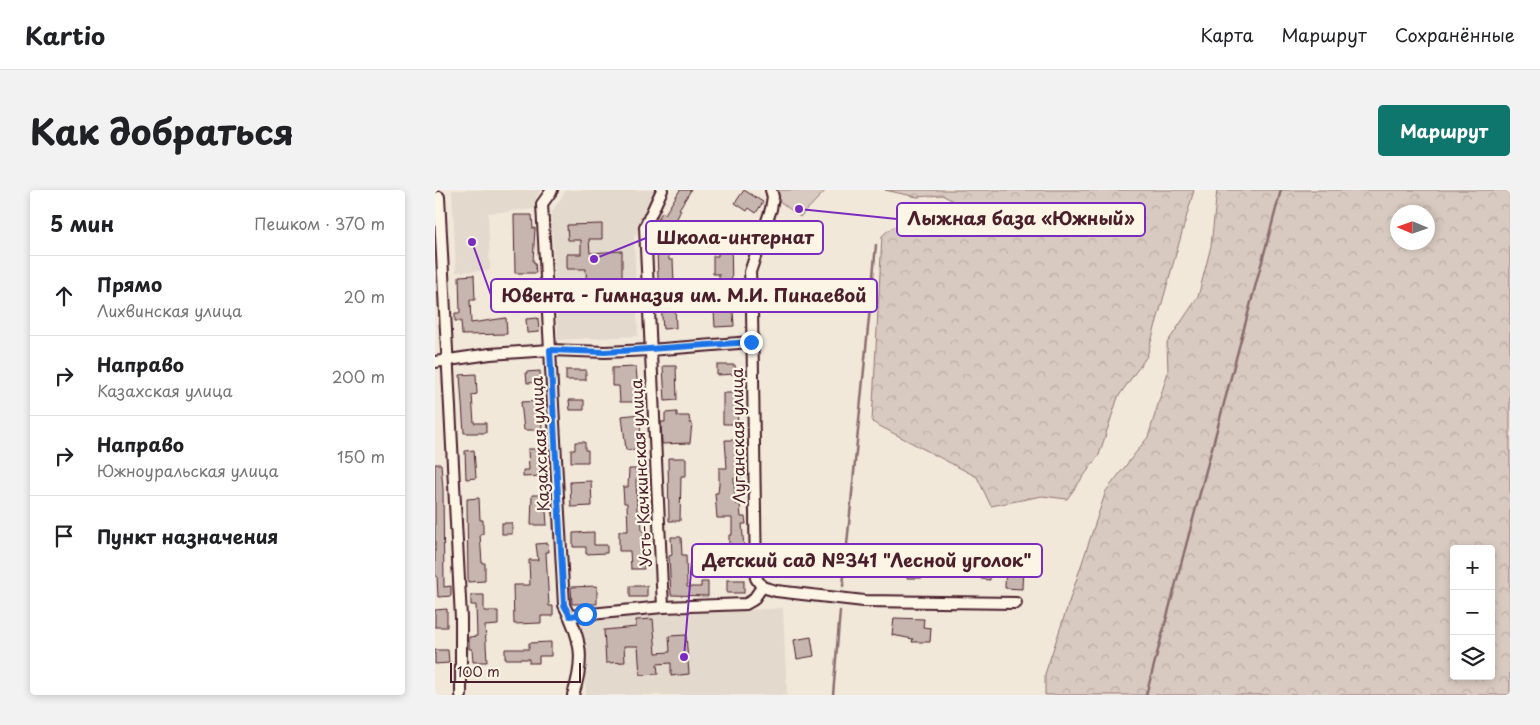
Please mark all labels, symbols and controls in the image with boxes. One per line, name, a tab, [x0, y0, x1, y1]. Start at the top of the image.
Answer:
text: Kartio	[25, 17, 105, 53]
text: Карта	[1201, 21, 1253, 48]
text: Маршрут	[1281, 21, 1367, 48]
text: Сохранённые	[1395, 21, 1515, 48]
text: Как добраться	[30, 104, 294, 157]
button: Маршрут	[1378, 105, 1510, 156]
callout: Лыжная база «Южный»	[897, 203, 1145, 236]
text: Лыжная база «Южный»	[907, 204, 1135, 231]
north arrow	[1390, 205, 1435, 250]
text: 5 мин	[50, 207, 114, 239]
text: Пешком · 370 m	[254, 211, 385, 235]
callout: Школа-интернат	[646, 221, 823, 254]
text: Школа-интернат	[656, 223, 814, 250]
text: Прямо	[97, 270, 162, 298]
callout: Ювента - Гимназия им. М.И. Пинаевой	[491, 279, 877, 312]
text: Ювента - Гимназия им. М.И. Пинаевой	[502, 281, 866, 308]
icon: ahead	[50, 282, 78, 310]
text: 20 m	[344, 284, 385, 308]
text: Лихвинская улица	[97, 298, 242, 322]
route end	[740, 331, 763, 354]
text: Направо	[97, 350, 184, 378]
icon: right	[50, 362, 78, 390]
text: 200 m	[332, 364, 385, 388]
street label: Луганская улица	[724, 368, 750, 504]
street label: Казахская улица	[523, 376, 555, 512]
text: Казахская улица	[97, 378, 233, 402]
street label: Усть-Качкинская улица	[623, 378, 657, 568]
text: Направо	[97, 430, 184, 458]
icon: right	[50, 442, 78, 470]
text: 150 m	[337, 444, 385, 468]
text: Южноуральская улица	[97, 458, 278, 482]
icon: arrive	[50, 522, 78, 550]
text: Пункт назначения	[97, 522, 278, 550]
callout: Детский сад №341 "Лесной уголок"	[692, 544, 1042, 577]
map controls	[1450, 545, 1495, 680]
button: +	[1450, 545, 1495, 590]
text: Детский сад №341 "Лесной уголок"	[701, 546, 1032, 573]
button: −	[1450, 590, 1495, 635]
route start	[574, 603, 597, 626]
button: layers	[1450, 635, 1495, 680]
scale bar	[450, 660, 581, 683]
text: 100 m	[457, 661, 500, 682]

